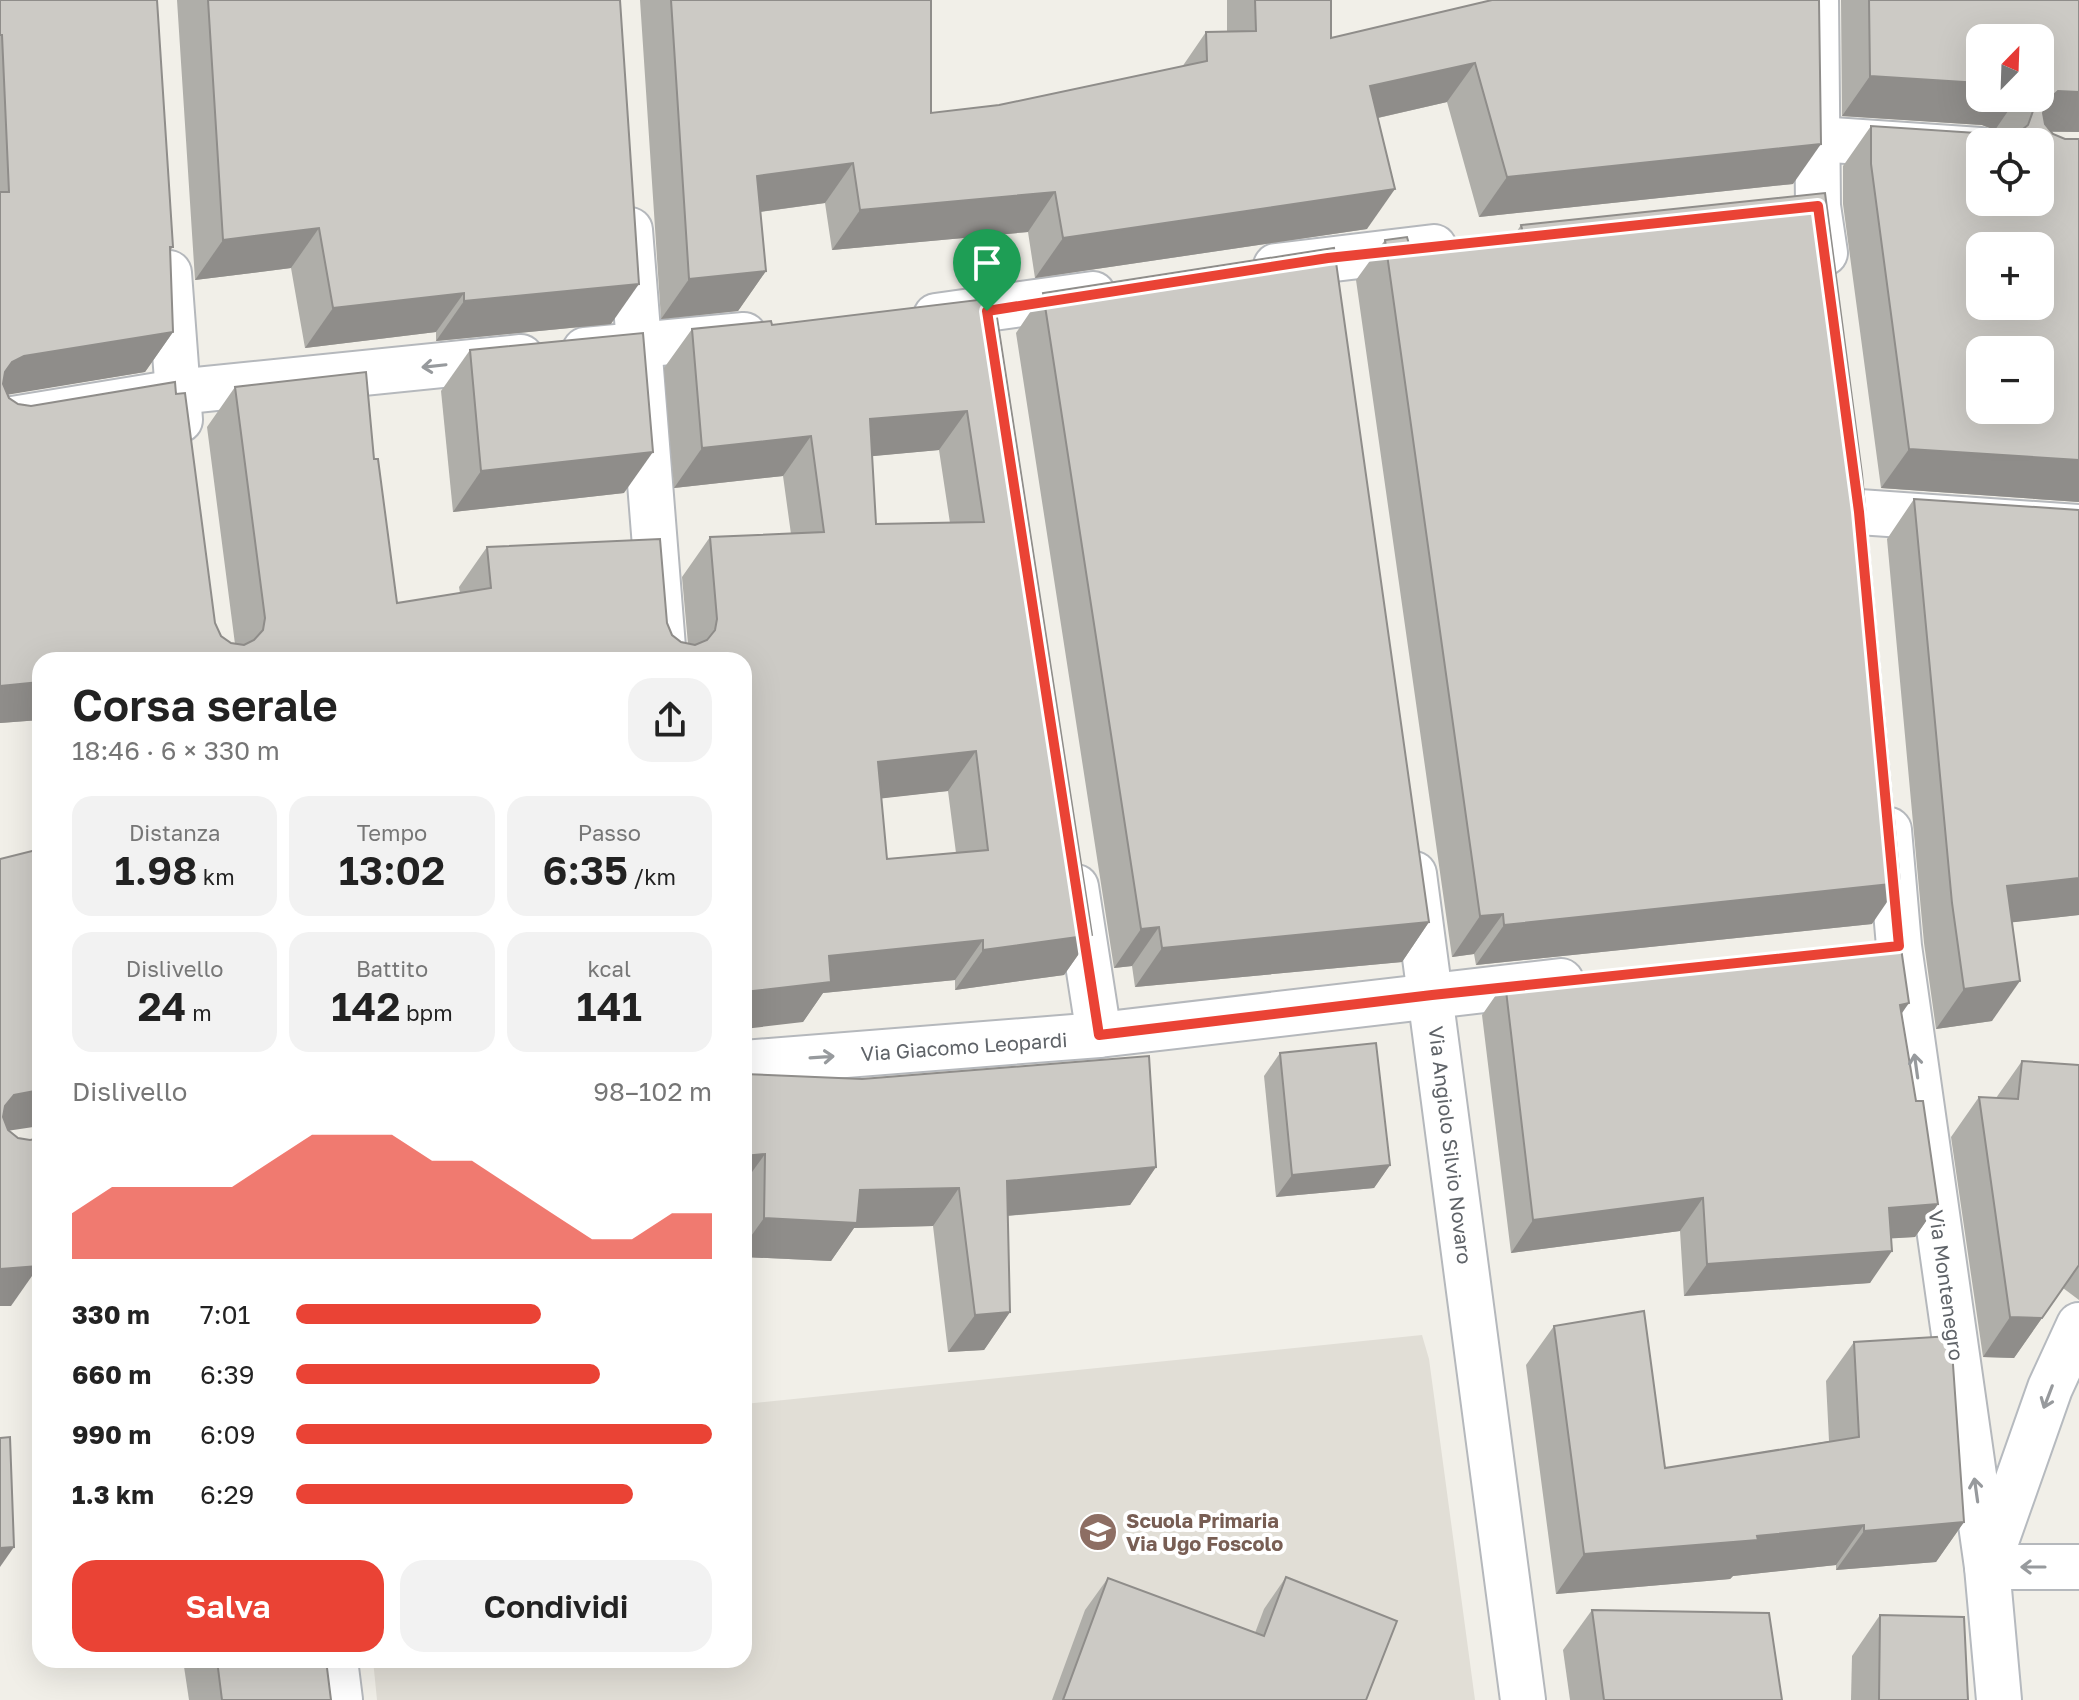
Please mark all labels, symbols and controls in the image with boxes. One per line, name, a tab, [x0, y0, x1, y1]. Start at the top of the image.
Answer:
north arrow	[1966, 24, 2054, 112]
map controls	[1966, 24, 2054, 424]
button: locate	[1966, 128, 2054, 216]
pin	[953, 229, 1021, 311]
button: +	[1966, 232, 2054, 320]
icon: arrive	[965, 241, 1009, 285]
button: −	[1966, 336, 2054, 424]
one-way arrow	[421, 359, 448, 374]
text: Corsa serale	[72, 678, 338, 731]
button: share	[628, 678, 712, 762]
text: 18:46 · 6 × 330 m	[72, 735, 280, 766]
text: Distanza	[129, 819, 220, 846]
text: Tempo	[357, 819, 427, 846]
text: Passo	[578, 819, 641, 846]
text: 1.98	[115, 846, 197, 894]
text: 13:02	[339, 846, 445, 894]
text: 6:35	[543, 846, 628, 894]
text: km	[197, 863, 235, 890]
text: /km	[628, 863, 676, 890]
text: Dislivello	[126, 955, 223, 982]
text: Battito	[356, 955, 428, 982]
text: kcal	[588, 955, 631, 982]
text: 24	[138, 982, 187, 1030]
text: 142	[331, 982, 401, 1030]
text: 141	[577, 982, 642, 1030]
text: m	[187, 999, 212, 1026]
text: bpm	[401, 999, 453, 1026]
street label: Via Angiolo Silvio Novaro	[1424, 1025, 1478, 1265]
street label: Via Giacomo Leopardi	[860, 1027, 1068, 1065]
one-way arrow	[808, 1049, 835, 1064]
one-way arrow	[1908, 1054, 1923, 1079]
text: Dislivello	[72, 1076, 187, 1107]
text: 98–102 m	[593, 1076, 712, 1107]
street label: Via Montenegro	[1925, 1208, 1969, 1362]
text: 330 m	[72, 1299, 150, 1330]
text: 7:01	[200, 1299, 250, 1330]
text: 660 m	[72, 1359, 151, 1390]
text: 6:39	[200, 1359, 254, 1390]
one-way arrow	[2040, 1384, 2054, 1408]
text: 990 m	[72, 1419, 151, 1450]
text: 6:09	[200, 1419, 255, 1450]
one-way arrow	[1968, 1477, 1983, 1503]
text: 1.3 km	[72, 1479, 154, 1510]
text: 6:29	[200, 1479, 254, 1510]
place label: Scuola Primaria Via Ugo Foscolo	[1126, 1508, 1283, 1555]
school or university icon: Scuola Primaria Via Ugo Foscolo	[1077, 1511, 1119, 1553]
one-way arrow	[2020, 1559, 2047, 1575]
button: Salva	[72, 1560, 384, 1652]
button: Condividi	[400, 1560, 712, 1652]

